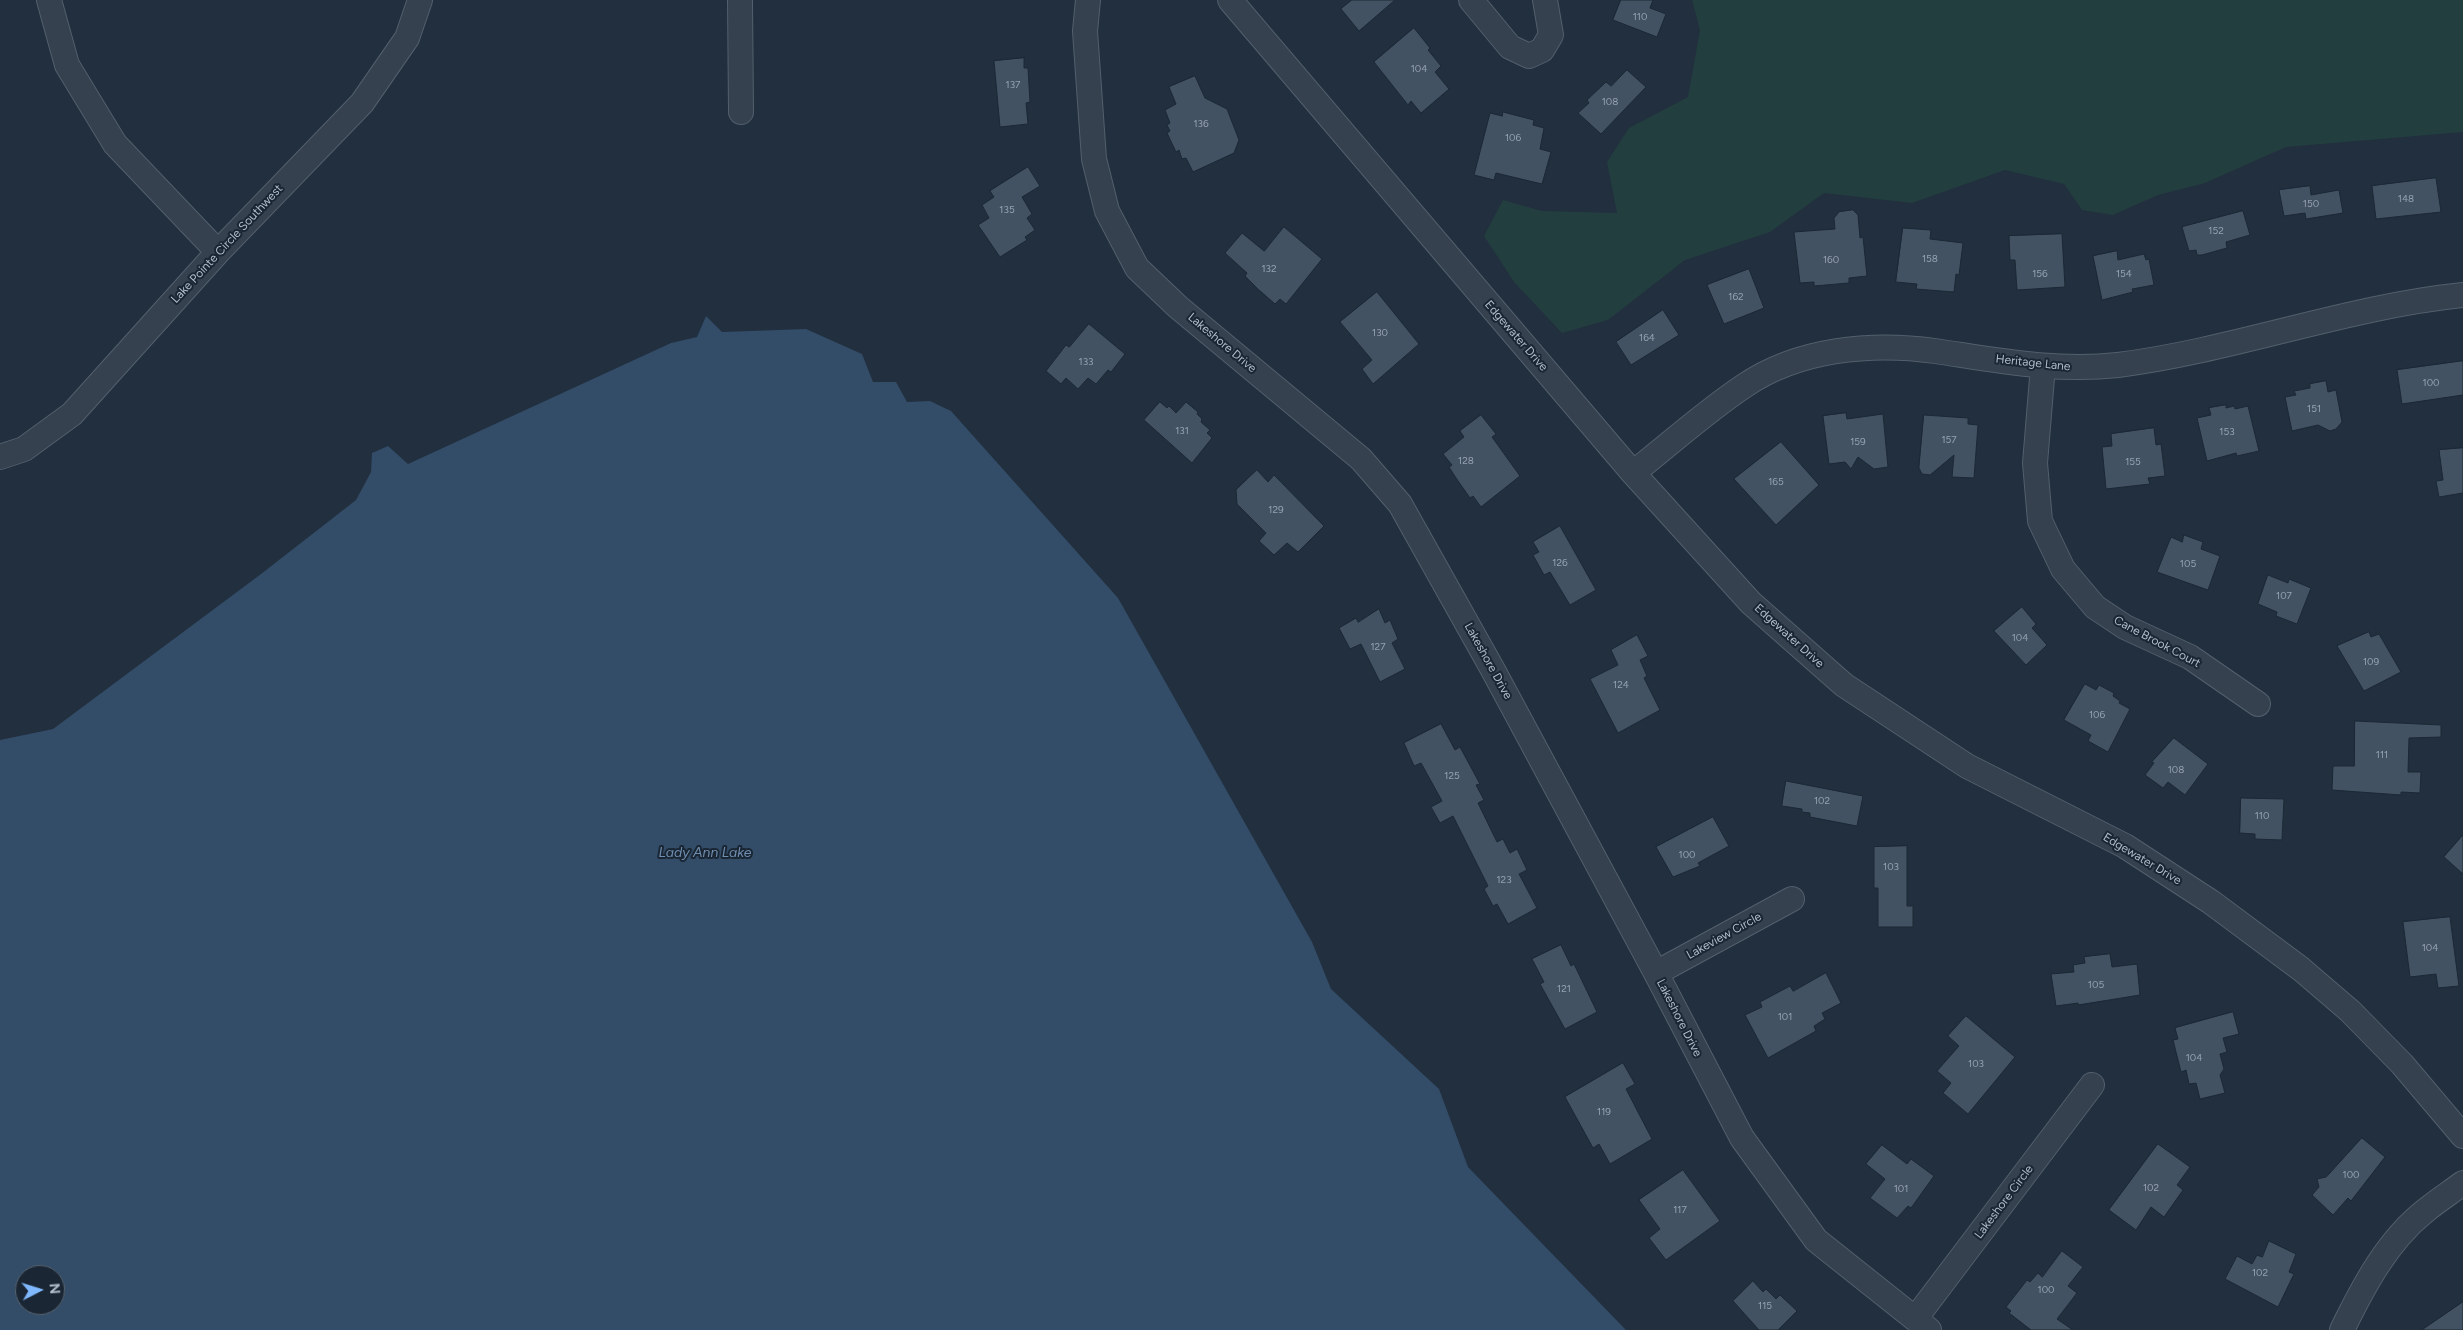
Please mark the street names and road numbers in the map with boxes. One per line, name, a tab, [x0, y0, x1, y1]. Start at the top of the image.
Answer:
street label: Lake Pointe Circle Southwest	[168, 182, 286, 306]
street label: Edgewater Drive	[1481, 298, 1551, 374]
street label: Lakeshore Drive	[1185, 310, 1259, 376]
street label: Heritage Lane	[1995, 352, 2071, 374]
street label: Edgewater Drive	[1751, 601, 1827, 671]
street label: Cane Brook Court	[2111, 613, 2203, 671]
street label: Lakeshore Drive	[1461, 620, 1515, 702]
street label: Edgewater Drive	[2100, 830, 2184, 888]
street label: Lakeview Circle	[1684, 909, 1764, 963]
street label: Lakeshore Drive	[1653, 977, 1705, 1059]
street label: Lakeshore Circle	[1972, 1162, 2036, 1242]

